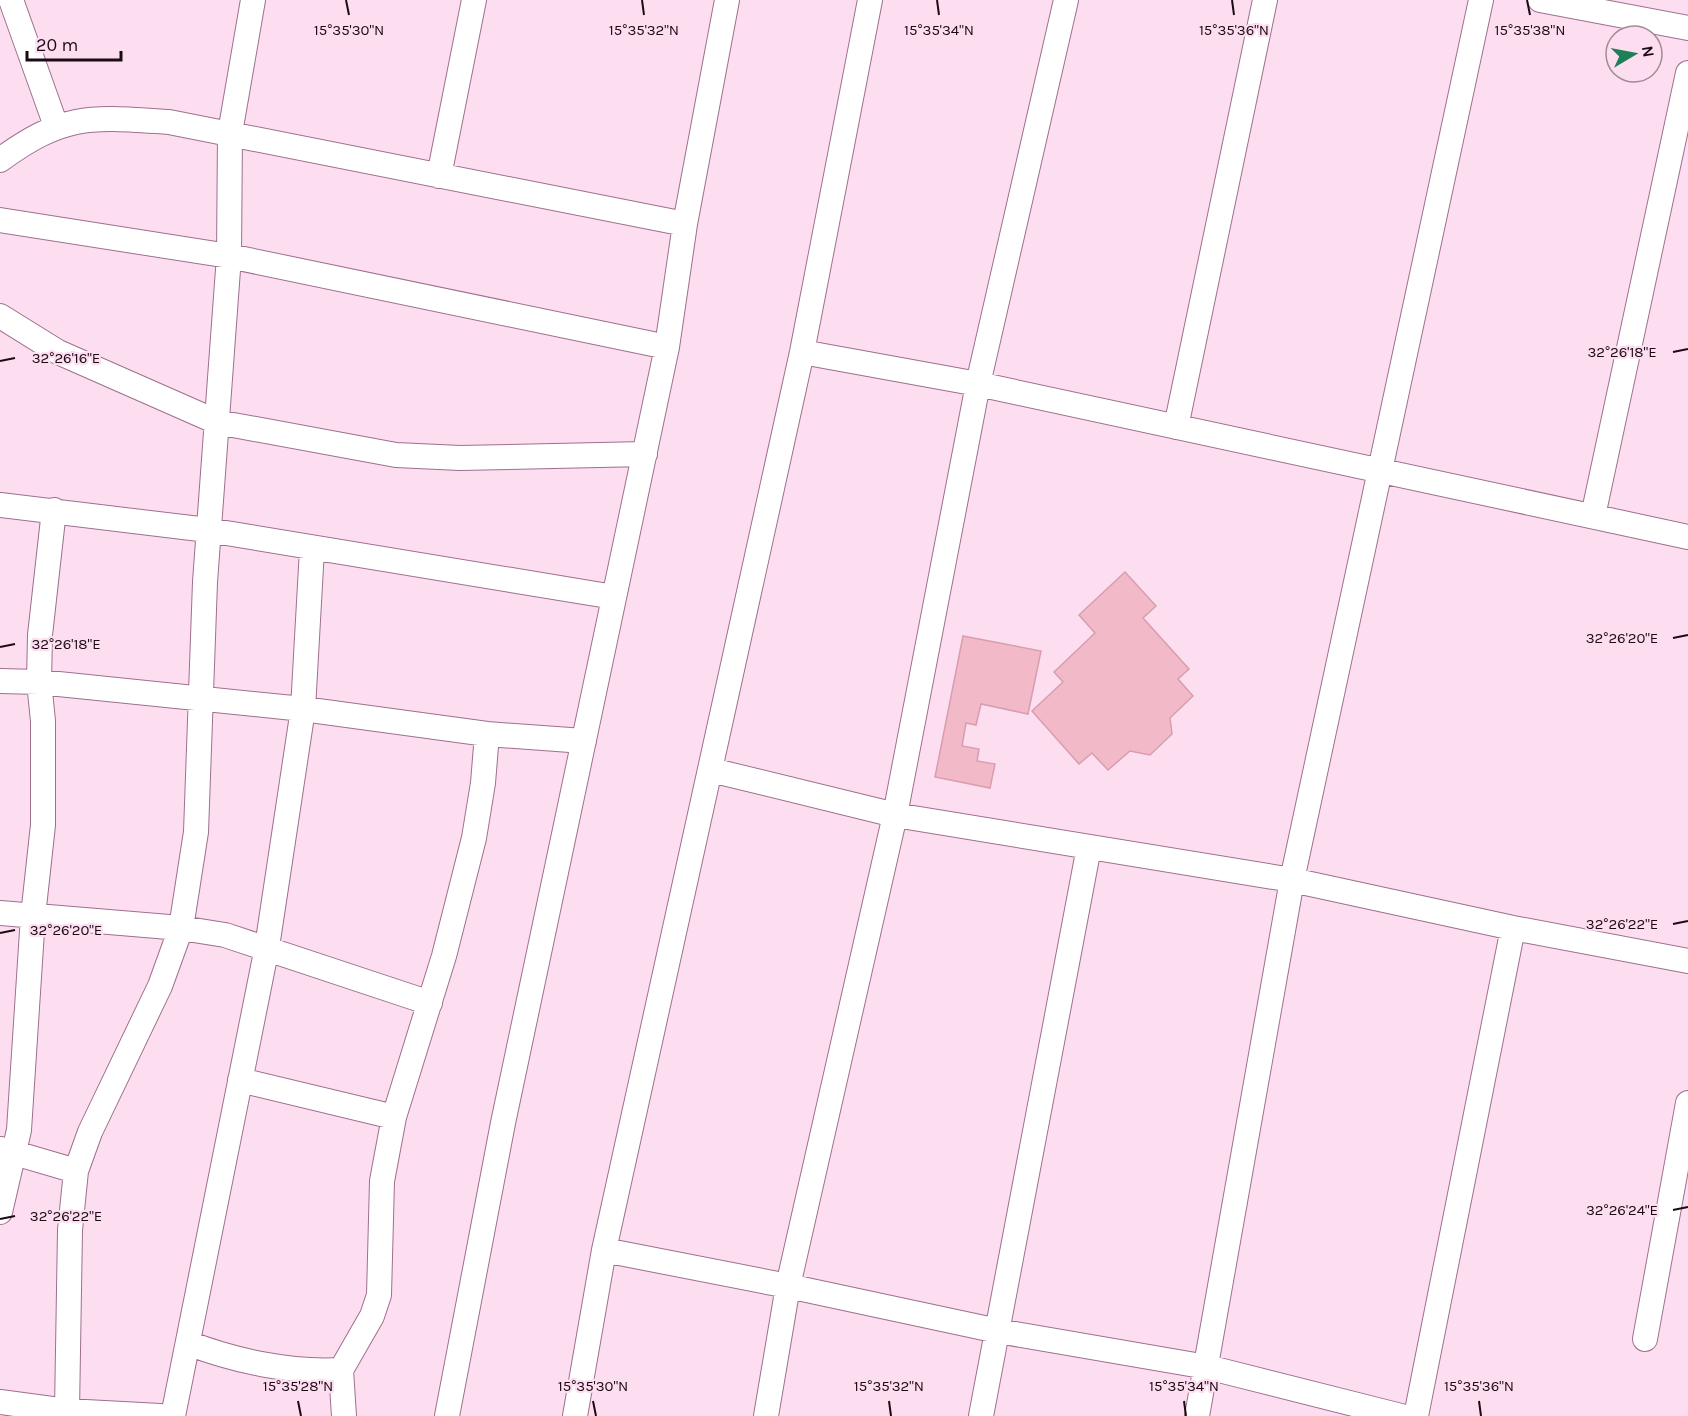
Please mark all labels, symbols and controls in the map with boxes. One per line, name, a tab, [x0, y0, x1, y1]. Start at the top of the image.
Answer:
text: 15°35'30"N	[314, 21, 384, 39]
text: 15°35'32"N	[609, 21, 679, 39]
text: 15°35'34"N	[904, 21, 974, 39]
text: 15°35'36"N	[1199, 21, 1269, 39]
text: 15°35'38"N	[1495, 21, 1565, 39]
scale bar	[27, 24, 122, 62]
north arrow	[1604, 24, 1664, 84]
text: 20 m	[36, 34, 78, 56]
text: N	[1638, 44, 1659, 59]
text: 32°26'18"E	[1587, 343, 1657, 361]
text: 32°26'16"E	[32, 349, 100, 367]
text: 32°26'20"E	[1586, 629, 1658, 647]
text: 32°26'18"E	[31, 635, 101, 653]
text: 32°26'22"E	[1586, 915, 1658, 933]
text: 32°26'20"E	[30, 921, 102, 939]
text: 32°26'24"E	[1586, 1201, 1658, 1219]
text: 32°26'22"E	[30, 1207, 102, 1225]
text: 15°35'28"N	[263, 1377, 333, 1395]
text: 15°35'30"N	[558, 1377, 628, 1395]
text: 15°35'32"N	[854, 1377, 924, 1395]
text: 15°35'34"N	[1149, 1377, 1219, 1395]
text: 15°35'36"N	[1444, 1377, 1514, 1395]

